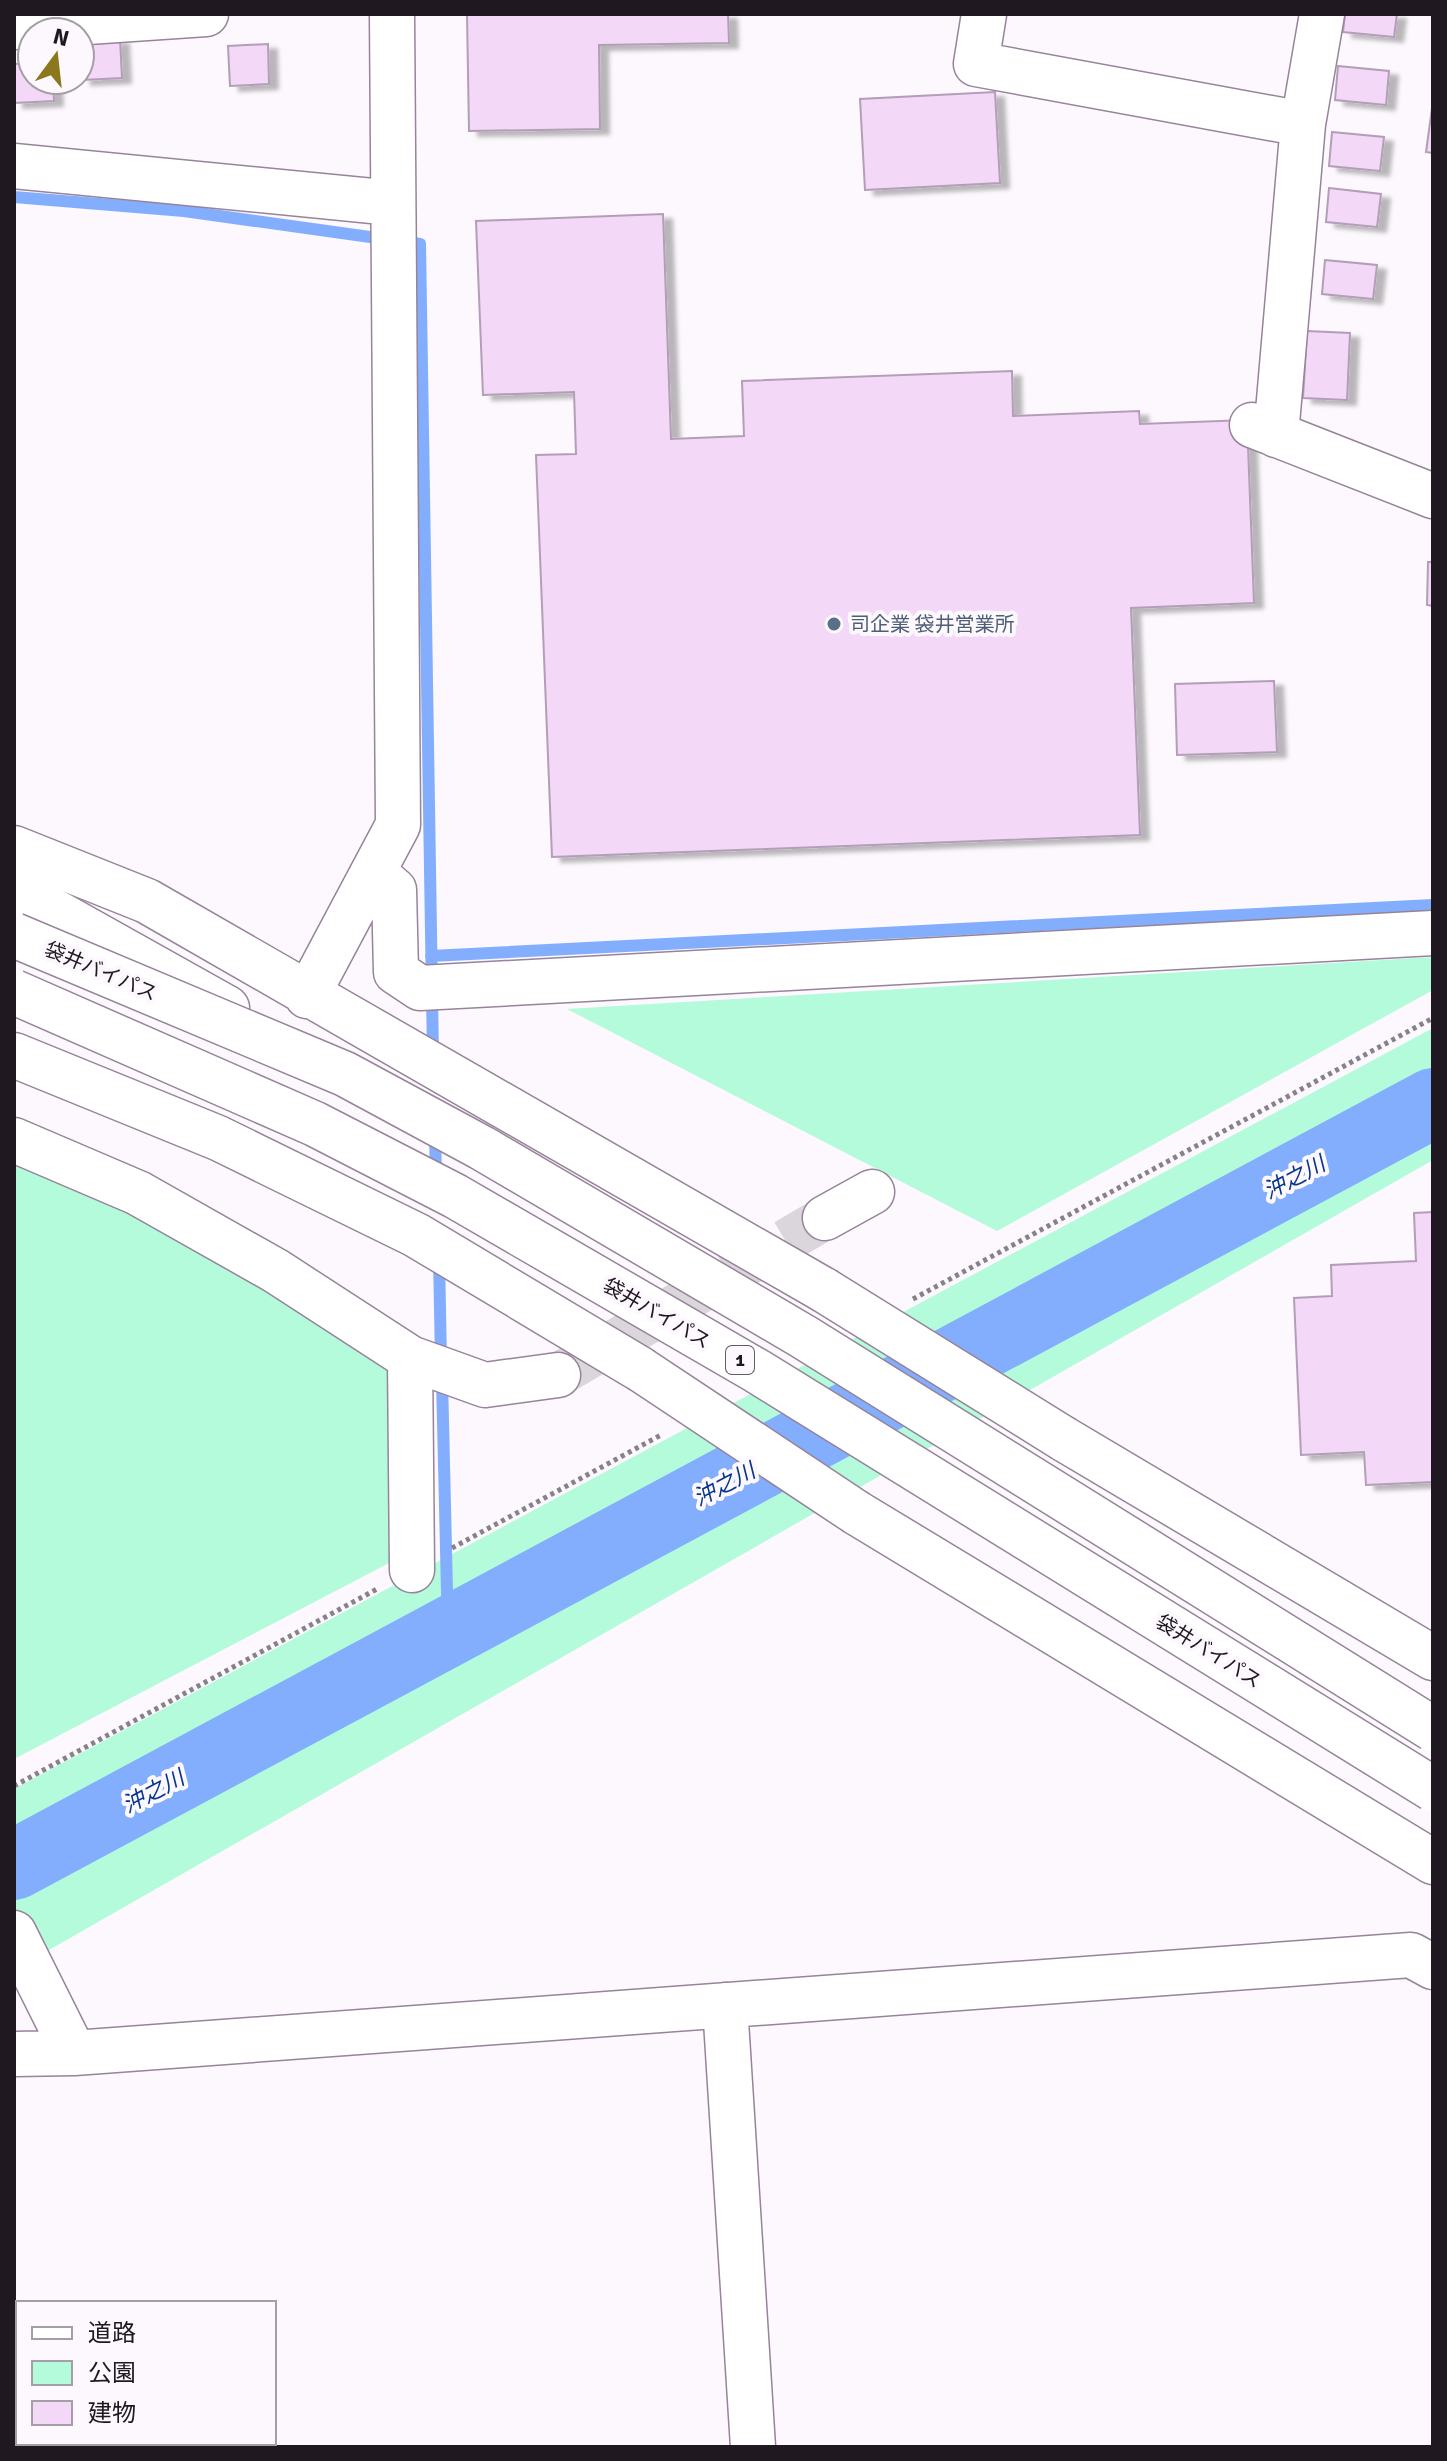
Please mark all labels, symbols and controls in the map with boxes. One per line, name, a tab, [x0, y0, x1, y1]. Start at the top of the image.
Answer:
north arrow	[16, 16, 96, 96]
text: N	[50, 22, 72, 52]
place label: 司企業 袋井営業所	[850, 612, 1014, 637]
marker: 司企業 袋井営業所	[825, 615, 843, 633]
street label: 袋井バイパス	[41, 937, 161, 1006]
water label: 沖之川	[1259, 1149, 1331, 1205]
street label: 袋井バイパス	[599, 1273, 715, 1354]
road number: 1	[726, 1346, 754, 1374]
water label: 沖之川	[689, 1456, 761, 1512]
street label: 袋井バイパス	[1151, 1609, 1266, 1694]
water label: 沖之川	[118, 1763, 190, 1819]
legend	[16, 2301, 276, 2445]
text: 道路	[88, 2318, 136, 2348]
text: 公園	[88, 2358, 136, 2388]
text: 建物	[88, 2398, 136, 2428]

